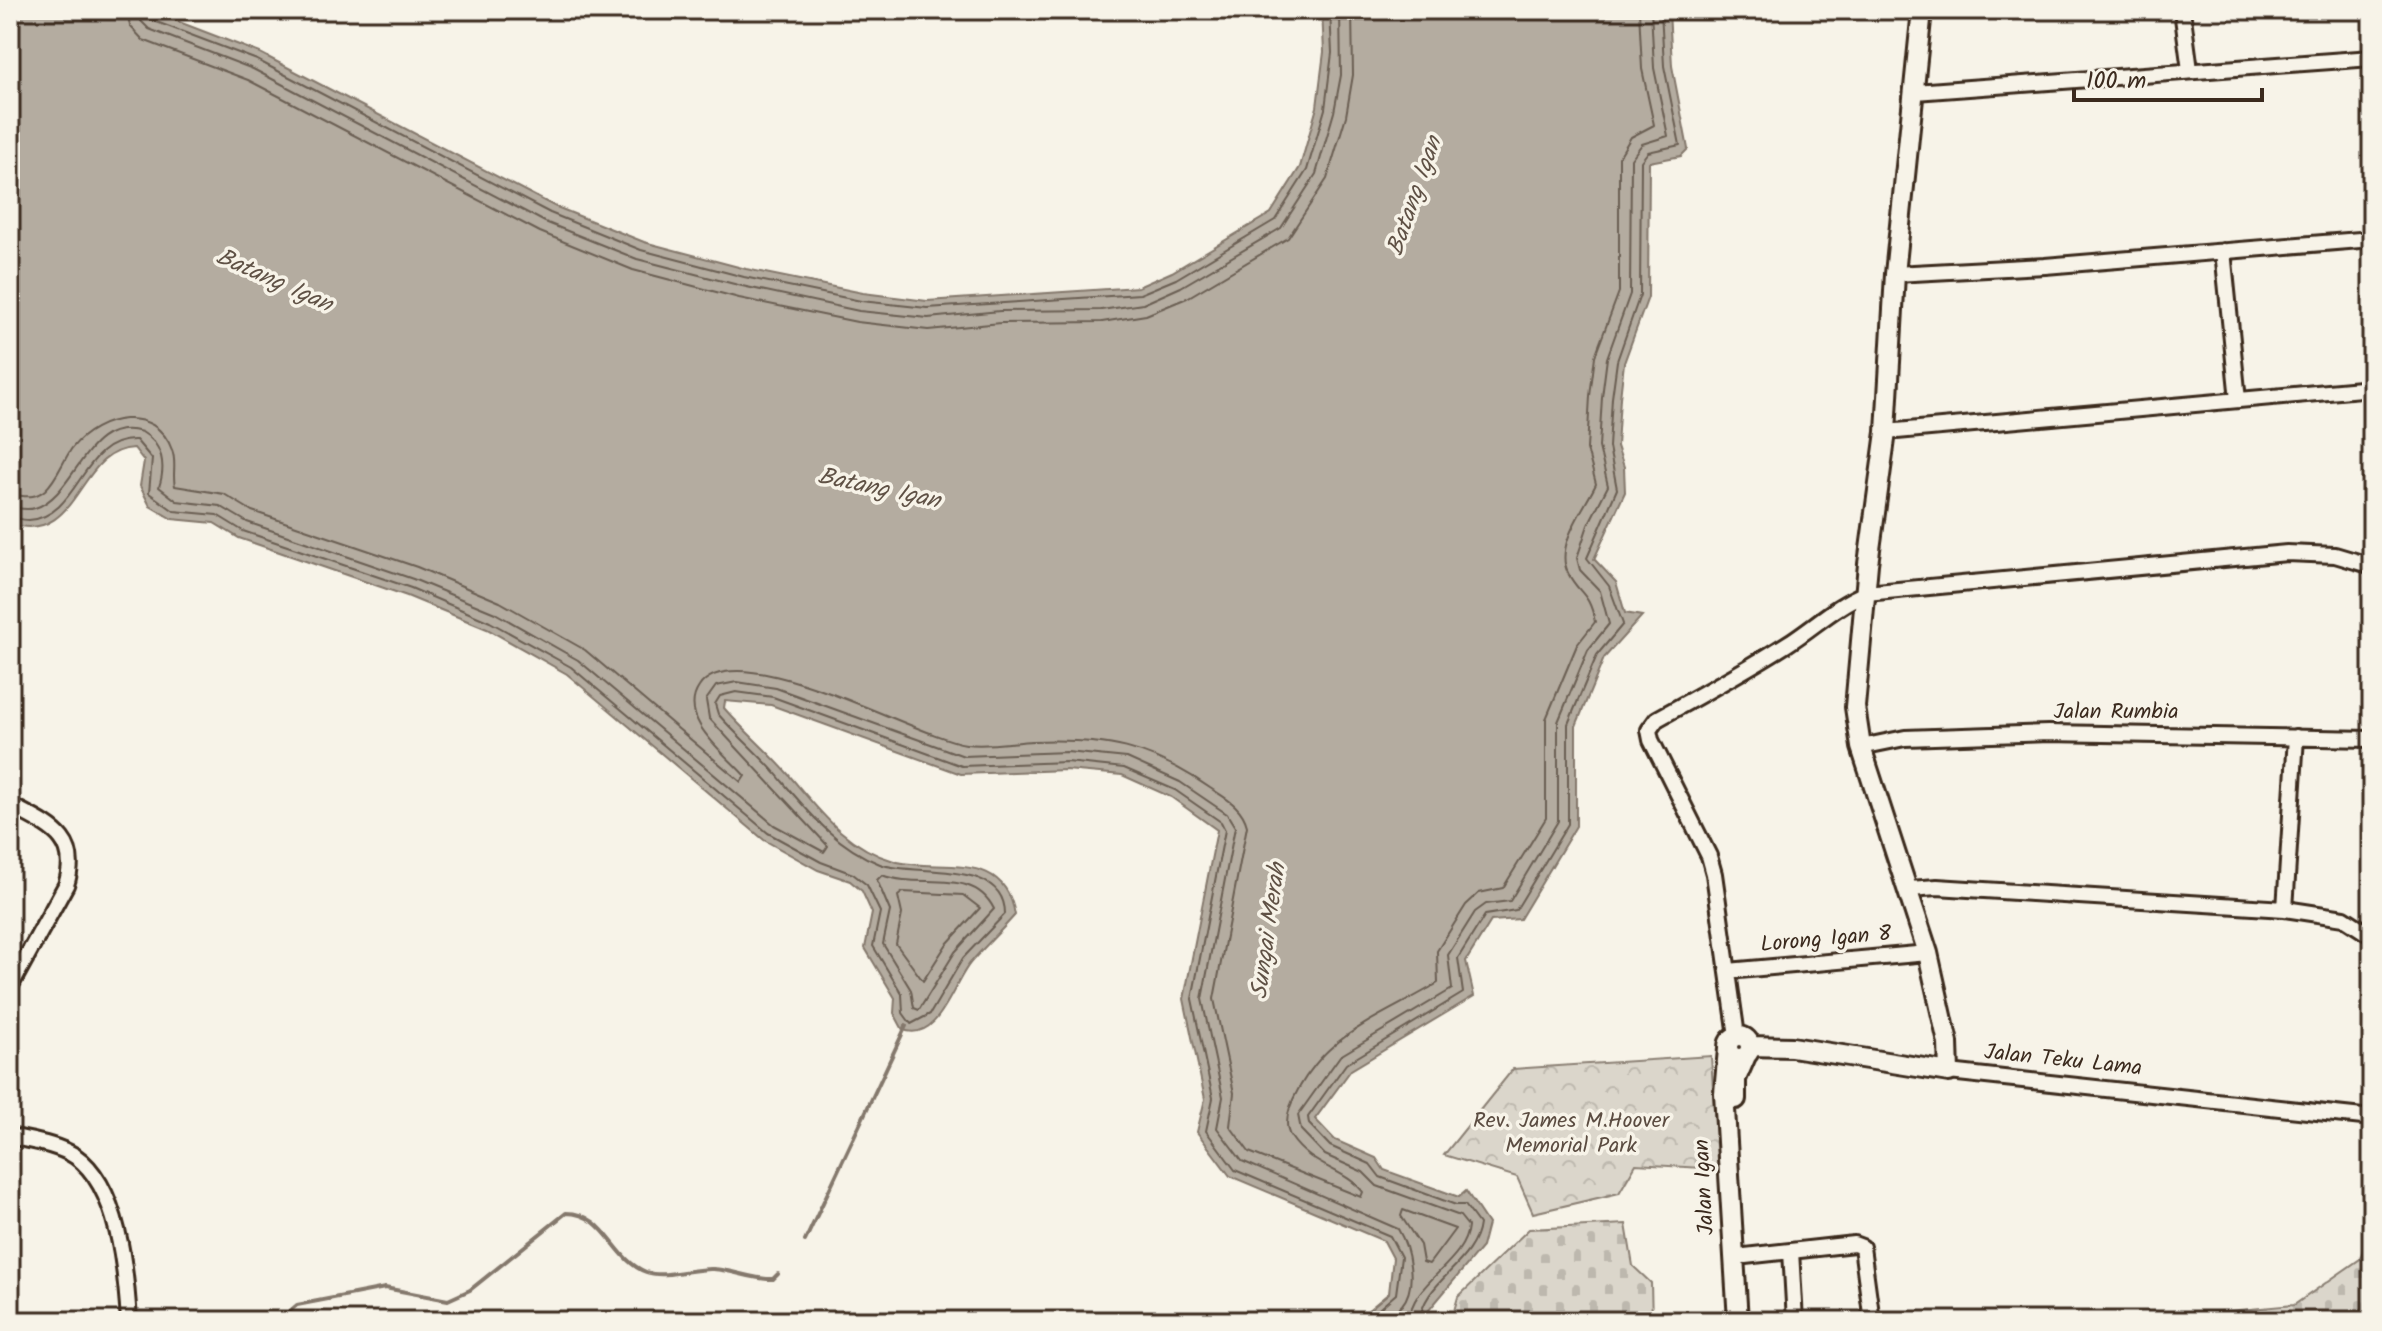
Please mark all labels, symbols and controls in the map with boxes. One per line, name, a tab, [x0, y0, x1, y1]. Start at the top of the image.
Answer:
scale bar	[2074, 52, 2262, 102]
text: 100 m	[2086, 62, 2146, 101]
water label: Batang Igan	[1376, 129, 1454, 261]
water label: Batang Igan	[210, 238, 340, 325]
water label: Batang Igan	[814, 457, 946, 521]
street label: Jalan Rumbia	[2054, 695, 2178, 730]
water label: Sungai Merah	[1240, 858, 1298, 1001]
street label: Lorong Igan 8	[1759, 917, 1894, 963]
street label: Jalan Teku Lama	[1982, 1035, 2144, 1087]
park label: Rev. James M.Hoover Memorial Park	[1473, 1104, 1671, 1164]
street label: Jalan Igan	[1685, 1138, 1725, 1236]

